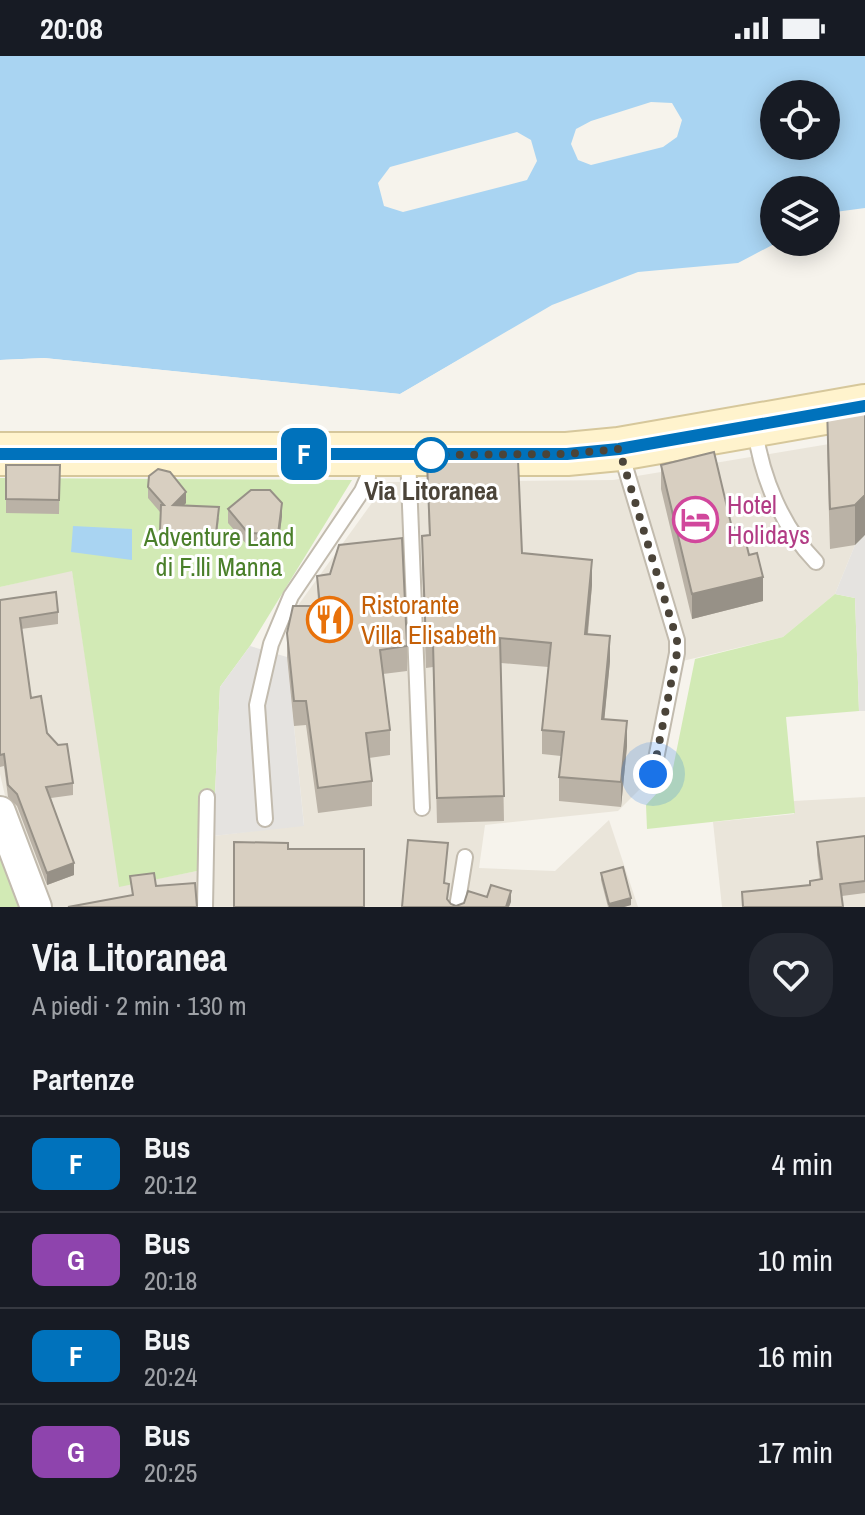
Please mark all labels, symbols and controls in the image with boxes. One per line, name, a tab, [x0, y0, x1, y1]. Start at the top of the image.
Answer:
text: 20:08	[40, 8, 103, 48]
map controls	[760, 80, 840, 256]
button: locate	[760, 80, 840, 160]
button: layers	[760, 176, 840, 256]
line badge: F	[278, 428, 330, 480]
text: F	[297, 435, 311, 473]
marker: Via Litoranea	[414, 438, 448, 472]
place label: Via Litoranea	[364, 473, 498, 508]
place label: Hotel Holidays	[727, 487, 810, 552]
hotel icon: Hotel Holidays	[672, 496, 720, 544]
park label: Adventure Land di F.lli Manna	[143, 519, 294, 584]
place label: Ristorante Villa Elisabeth	[361, 587, 497, 652]
restaurant icon: Ristorante Villa Elisabeth	[306, 596, 354, 644]
your location	[633, 754, 673, 794]
text: Via Litoranea	[32, 932, 227, 983]
button: heart	[749, 933, 833, 1017]
text: A piedi · 2 min · 130 m	[32, 988, 247, 1023]
text: Partenze	[32, 1059, 135, 1099]
text: Bus	[144, 1127, 190, 1167]
text: 4 min	[771, 1144, 833, 1184]
text: F	[69, 1145, 83, 1183]
text: 20:12	[144, 1167, 197, 1202]
text: Bus	[144, 1223, 190, 1263]
text: 10 min	[758, 1240, 833, 1280]
text: G	[67, 1241, 85, 1279]
text: 20:18	[144, 1263, 197, 1298]
text: Bus	[144, 1319, 190, 1359]
text: 16 min	[758, 1336, 833, 1376]
text: F	[69, 1337, 83, 1375]
text: 20:24	[144, 1359, 197, 1394]
text: Bus	[144, 1415, 190, 1455]
text: 17 min	[758, 1432, 833, 1472]
text: G	[67, 1433, 85, 1471]
text: 20:25	[144, 1455, 197, 1490]

